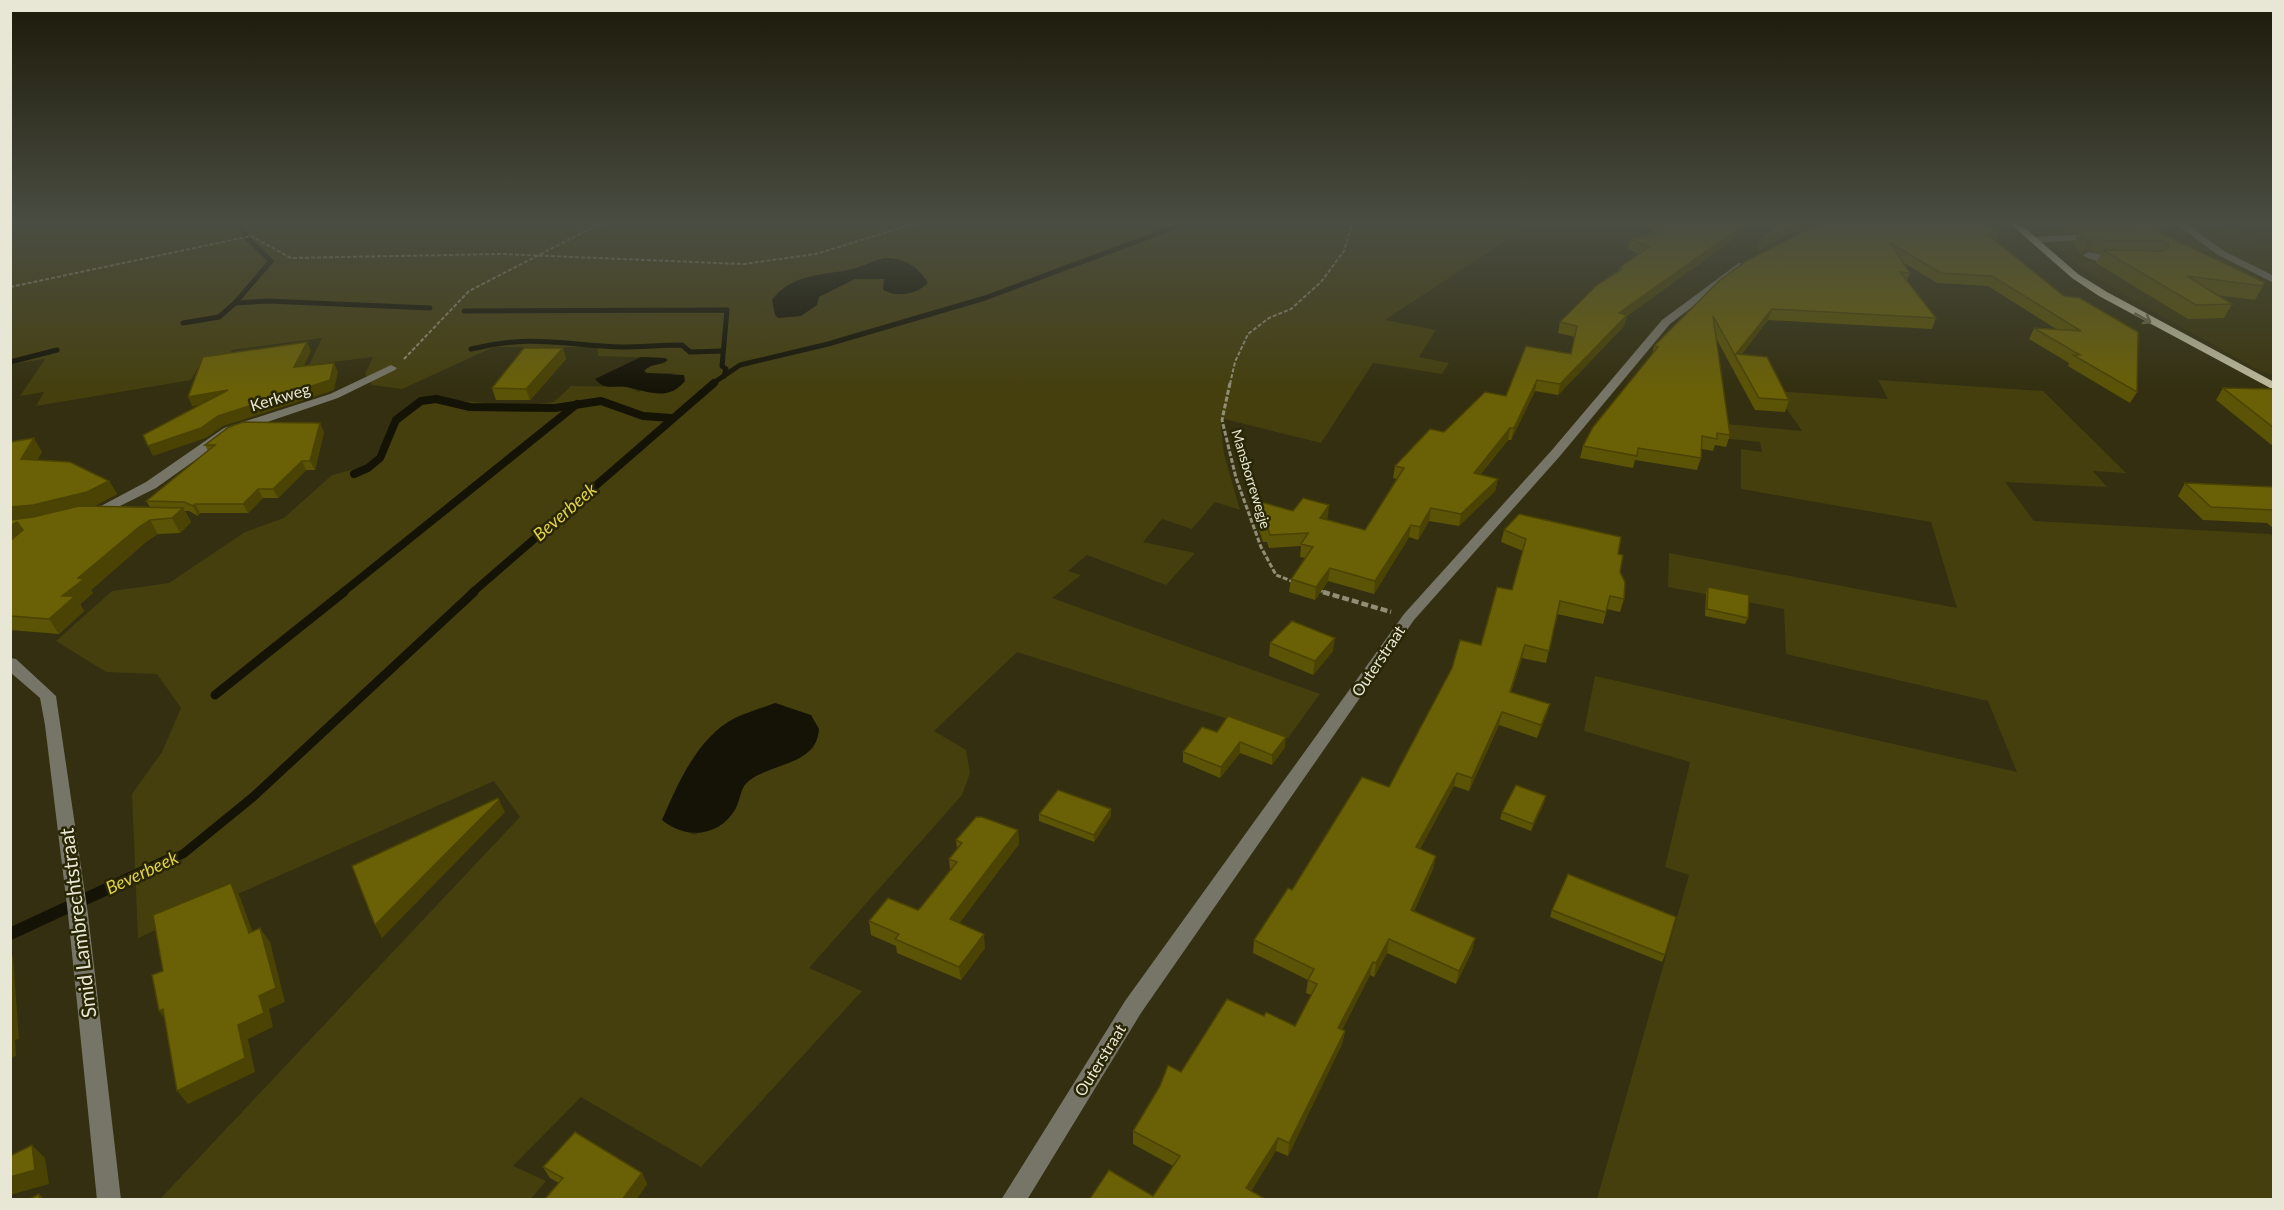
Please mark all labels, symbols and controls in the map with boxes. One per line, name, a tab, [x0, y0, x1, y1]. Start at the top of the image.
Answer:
one-way arrow	[2134, 312, 2151, 324]
street label: Kerkweg	[248, 378, 312, 415]
street label: Mansborrewegje	[1228, 427, 1275, 531]
water label: Beverbeek	[528, 477, 601, 545]
street label: Outerstraat	[1347, 621, 1408, 700]
street label: Smid Lambrechtstraat	[53, 827, 101, 1019]
water label: Beverbeek	[102, 846, 182, 898]
street label: Outerstraat	[1070, 1020, 1129, 1099]

